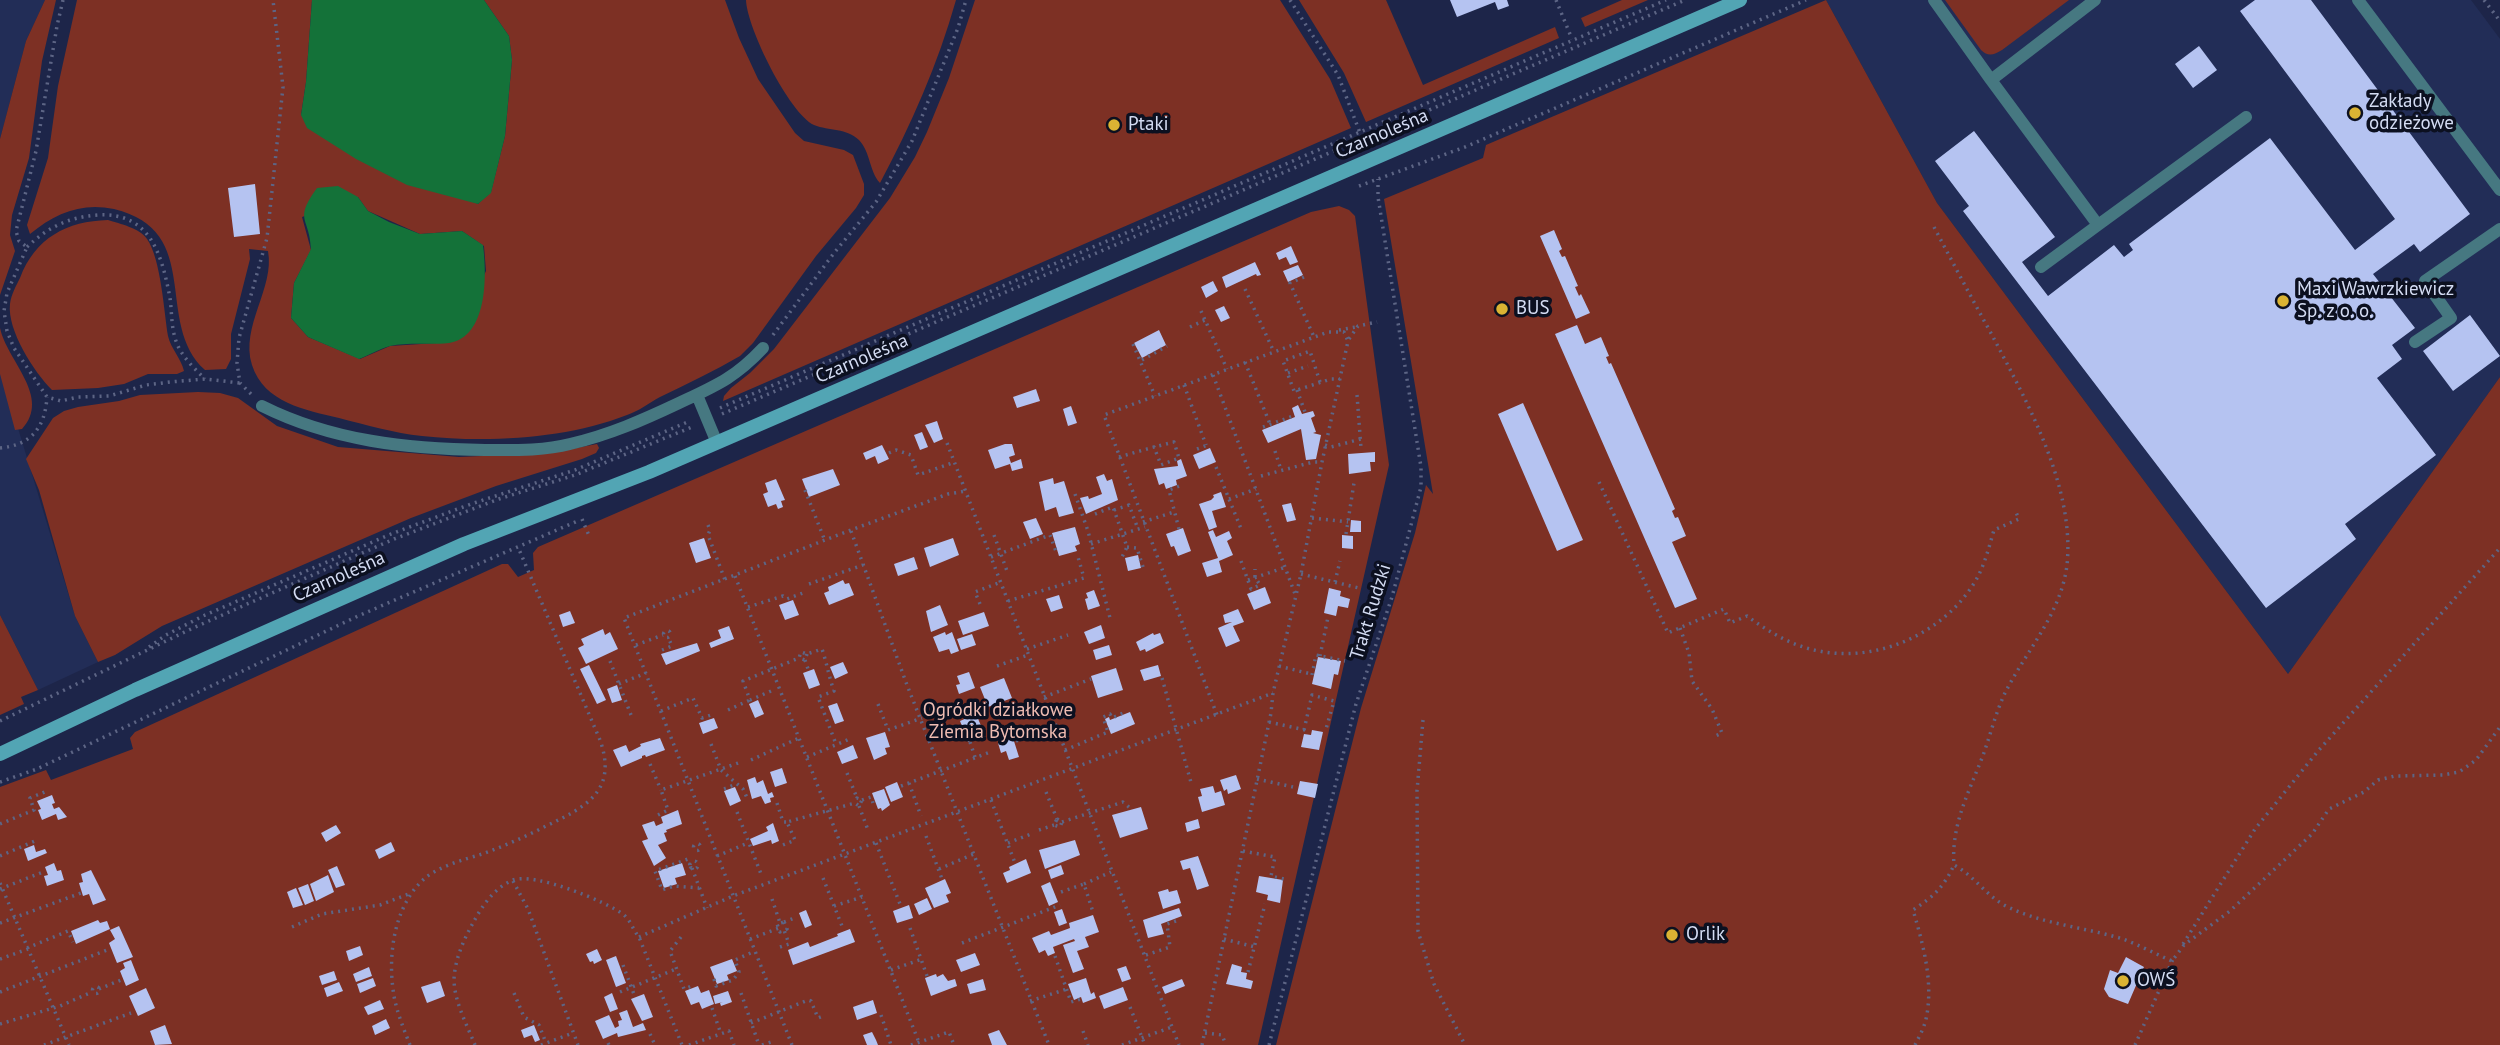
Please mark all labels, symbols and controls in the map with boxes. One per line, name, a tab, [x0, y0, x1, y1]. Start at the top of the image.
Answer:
place label: Zakłady odzieżowe	[2369, 91, 2454, 135]
street label: Czarnoleśna	[1332, 104, 1432, 164]
marker: Zakłady odzieżowe	[2347, 105, 2363, 121]
place label: Ptaki	[1128, 114, 1169, 136]
marker: Ptaki	[1106, 117, 1122, 133]
place label: Maxi Wawrzkiewicz Sp. z o. o.	[2297, 279, 2454, 323]
marker: Maxi Wawrzkiewicz Sp. z o. o.	[2275, 293, 2291, 309]
place label: BUS	[1516, 298, 1550, 320]
marker: BUS	[1494, 301, 1510, 317]
street label: Czarnoleśna	[812, 329, 912, 389]
street label: Czarnoleśna	[289, 547, 389, 607]
street label: Trakt Rudzki	[1346, 561, 1396, 663]
park label: Ogródki działkowe Ziemia Bytomska	[923, 700, 1073, 744]
place label: Orlik	[1686, 924, 1725, 946]
marker: Orlik	[1664, 927, 1680, 943]
place label: OWŚ	[2137, 970, 2175, 992]
marker: OWŚ	[2115, 973, 2131, 989]

